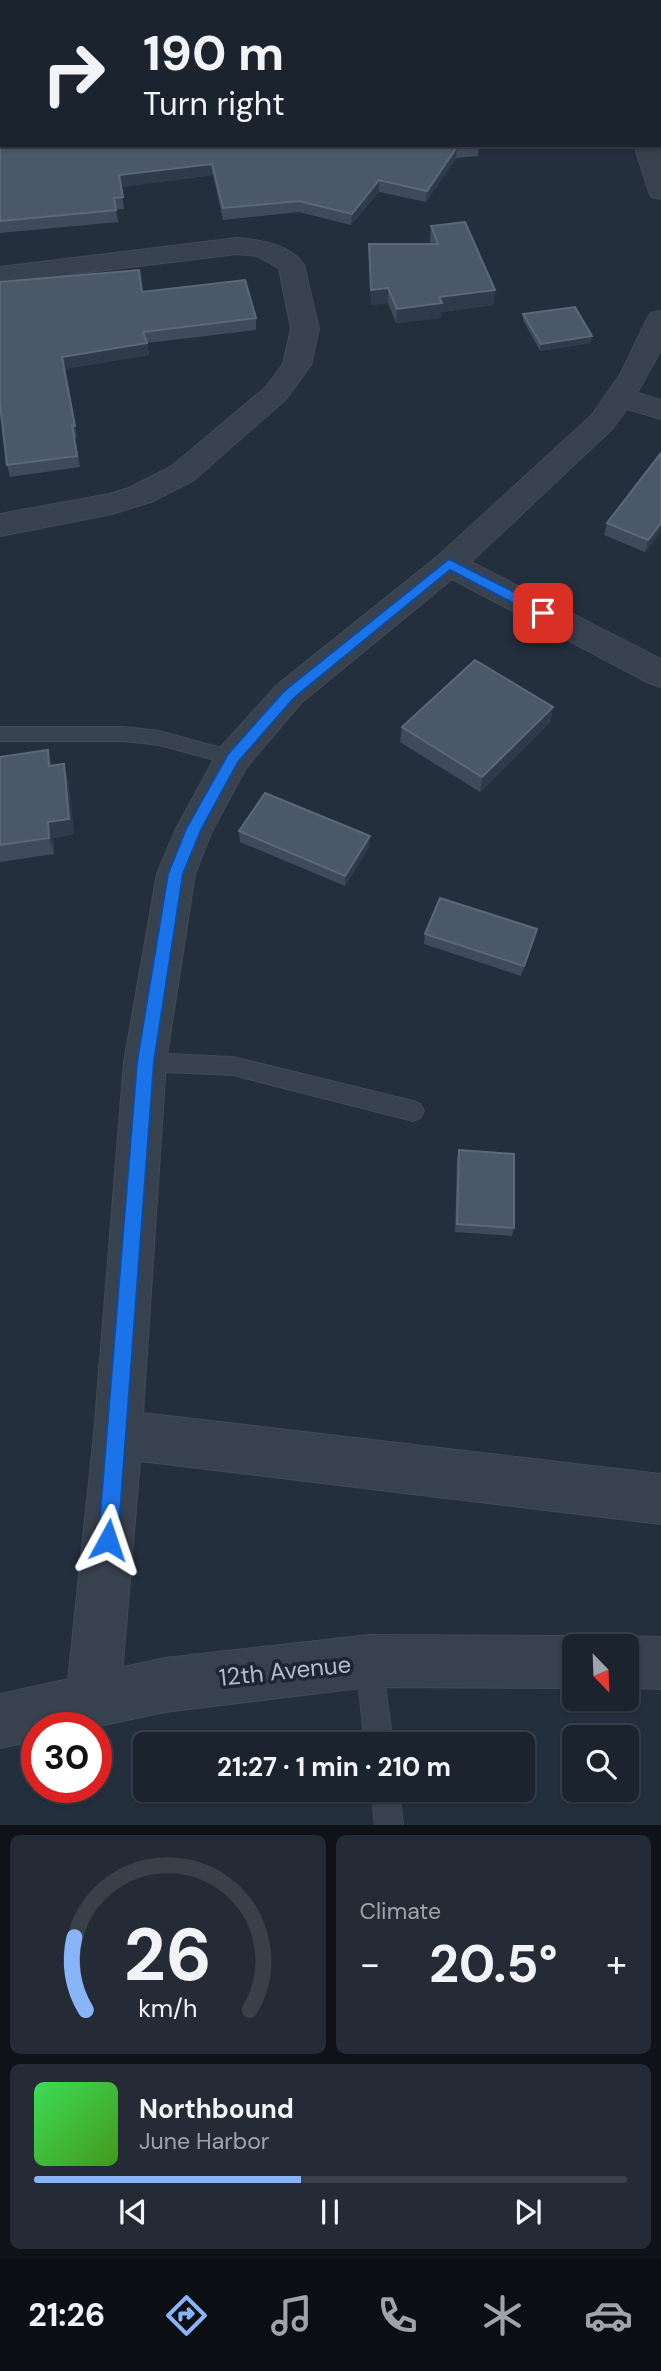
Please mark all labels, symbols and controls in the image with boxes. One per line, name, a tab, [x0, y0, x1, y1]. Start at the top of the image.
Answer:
text: 190 m	[143, 21, 284, 85]
icon: right	[28, 28, 119, 119]
text: Turn right	[143, 83, 285, 125]
pin	[513, 583, 573, 643]
icon: arrive	[524, 594, 562, 632]
position arrow	[71, 1503, 145, 1577]
north arrow	[562, 1634, 639, 1712]
map controls	[562, 1634, 639, 1802]
street label: 12th Avenue	[217, 1648, 352, 1693]
speed limit sign: 30	[21, 1712, 112, 1803]
button: search	[562, 1725, 639, 1802]
text: 21:27 · 1 min · 210 m	[217, 1750, 451, 1784]
text: Climate	[360, 1896, 441, 1926]
text: 26	[124, 1909, 212, 2004]
text: 20.5°	[429, 1930, 558, 1998]
text: −	[360, 1939, 380, 1989]
text: +	[606, 1939, 627, 1989]
text: km/h	[138, 1992, 197, 2025]
text: Northbound	[139, 2092, 294, 2126]
text: June Harbor	[139, 2126, 269, 2156]
icon: previous	[114, 2193, 152, 2231]
icon: pause	[311, 2193, 349, 2231]
icon: next	[509, 2193, 547, 2231]
icon: directions	[162, 2291, 211, 2340]
icon: music	[267, 2291, 316, 2340]
icon: phone	[373, 2291, 422, 2340]
icon: climate	[478, 2291, 527, 2340]
icon: car	[584, 2291, 633, 2340]
text: 21:26	[28, 2294, 105, 2336]

